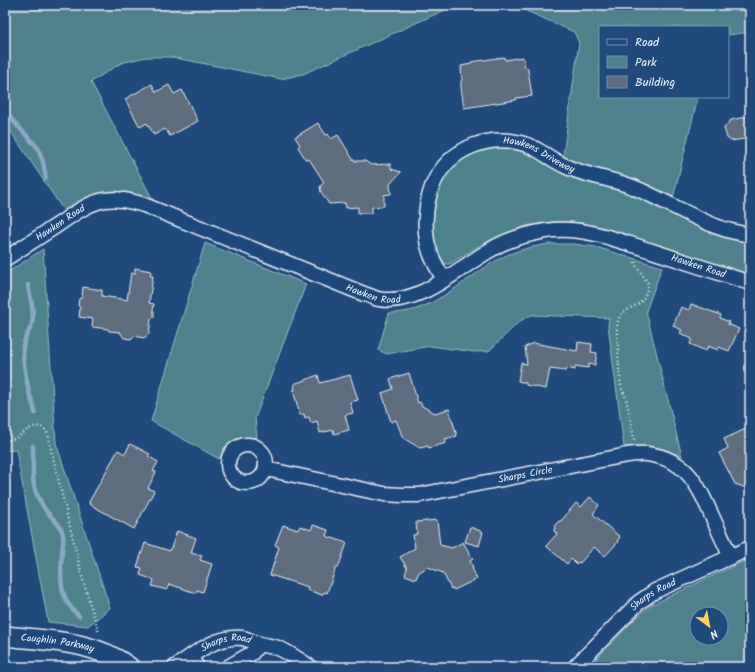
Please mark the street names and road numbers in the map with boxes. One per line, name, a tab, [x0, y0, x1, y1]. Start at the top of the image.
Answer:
street label: Hawkens Driveway	[502, 132, 577, 177]
street label: Hawken Road	[32, 200, 89, 245]
street label: Hawken Road	[669, 250, 729, 283]
street label: Hawken Road	[343, 279, 403, 308]
street label: Sharps Circle	[497, 461, 554, 488]
street label: Sharps Road	[626, 574, 680, 615]
street label: Caughlin Parkway	[20, 630, 97, 657]
street label: Sharps Road	[198, 630, 255, 656]

